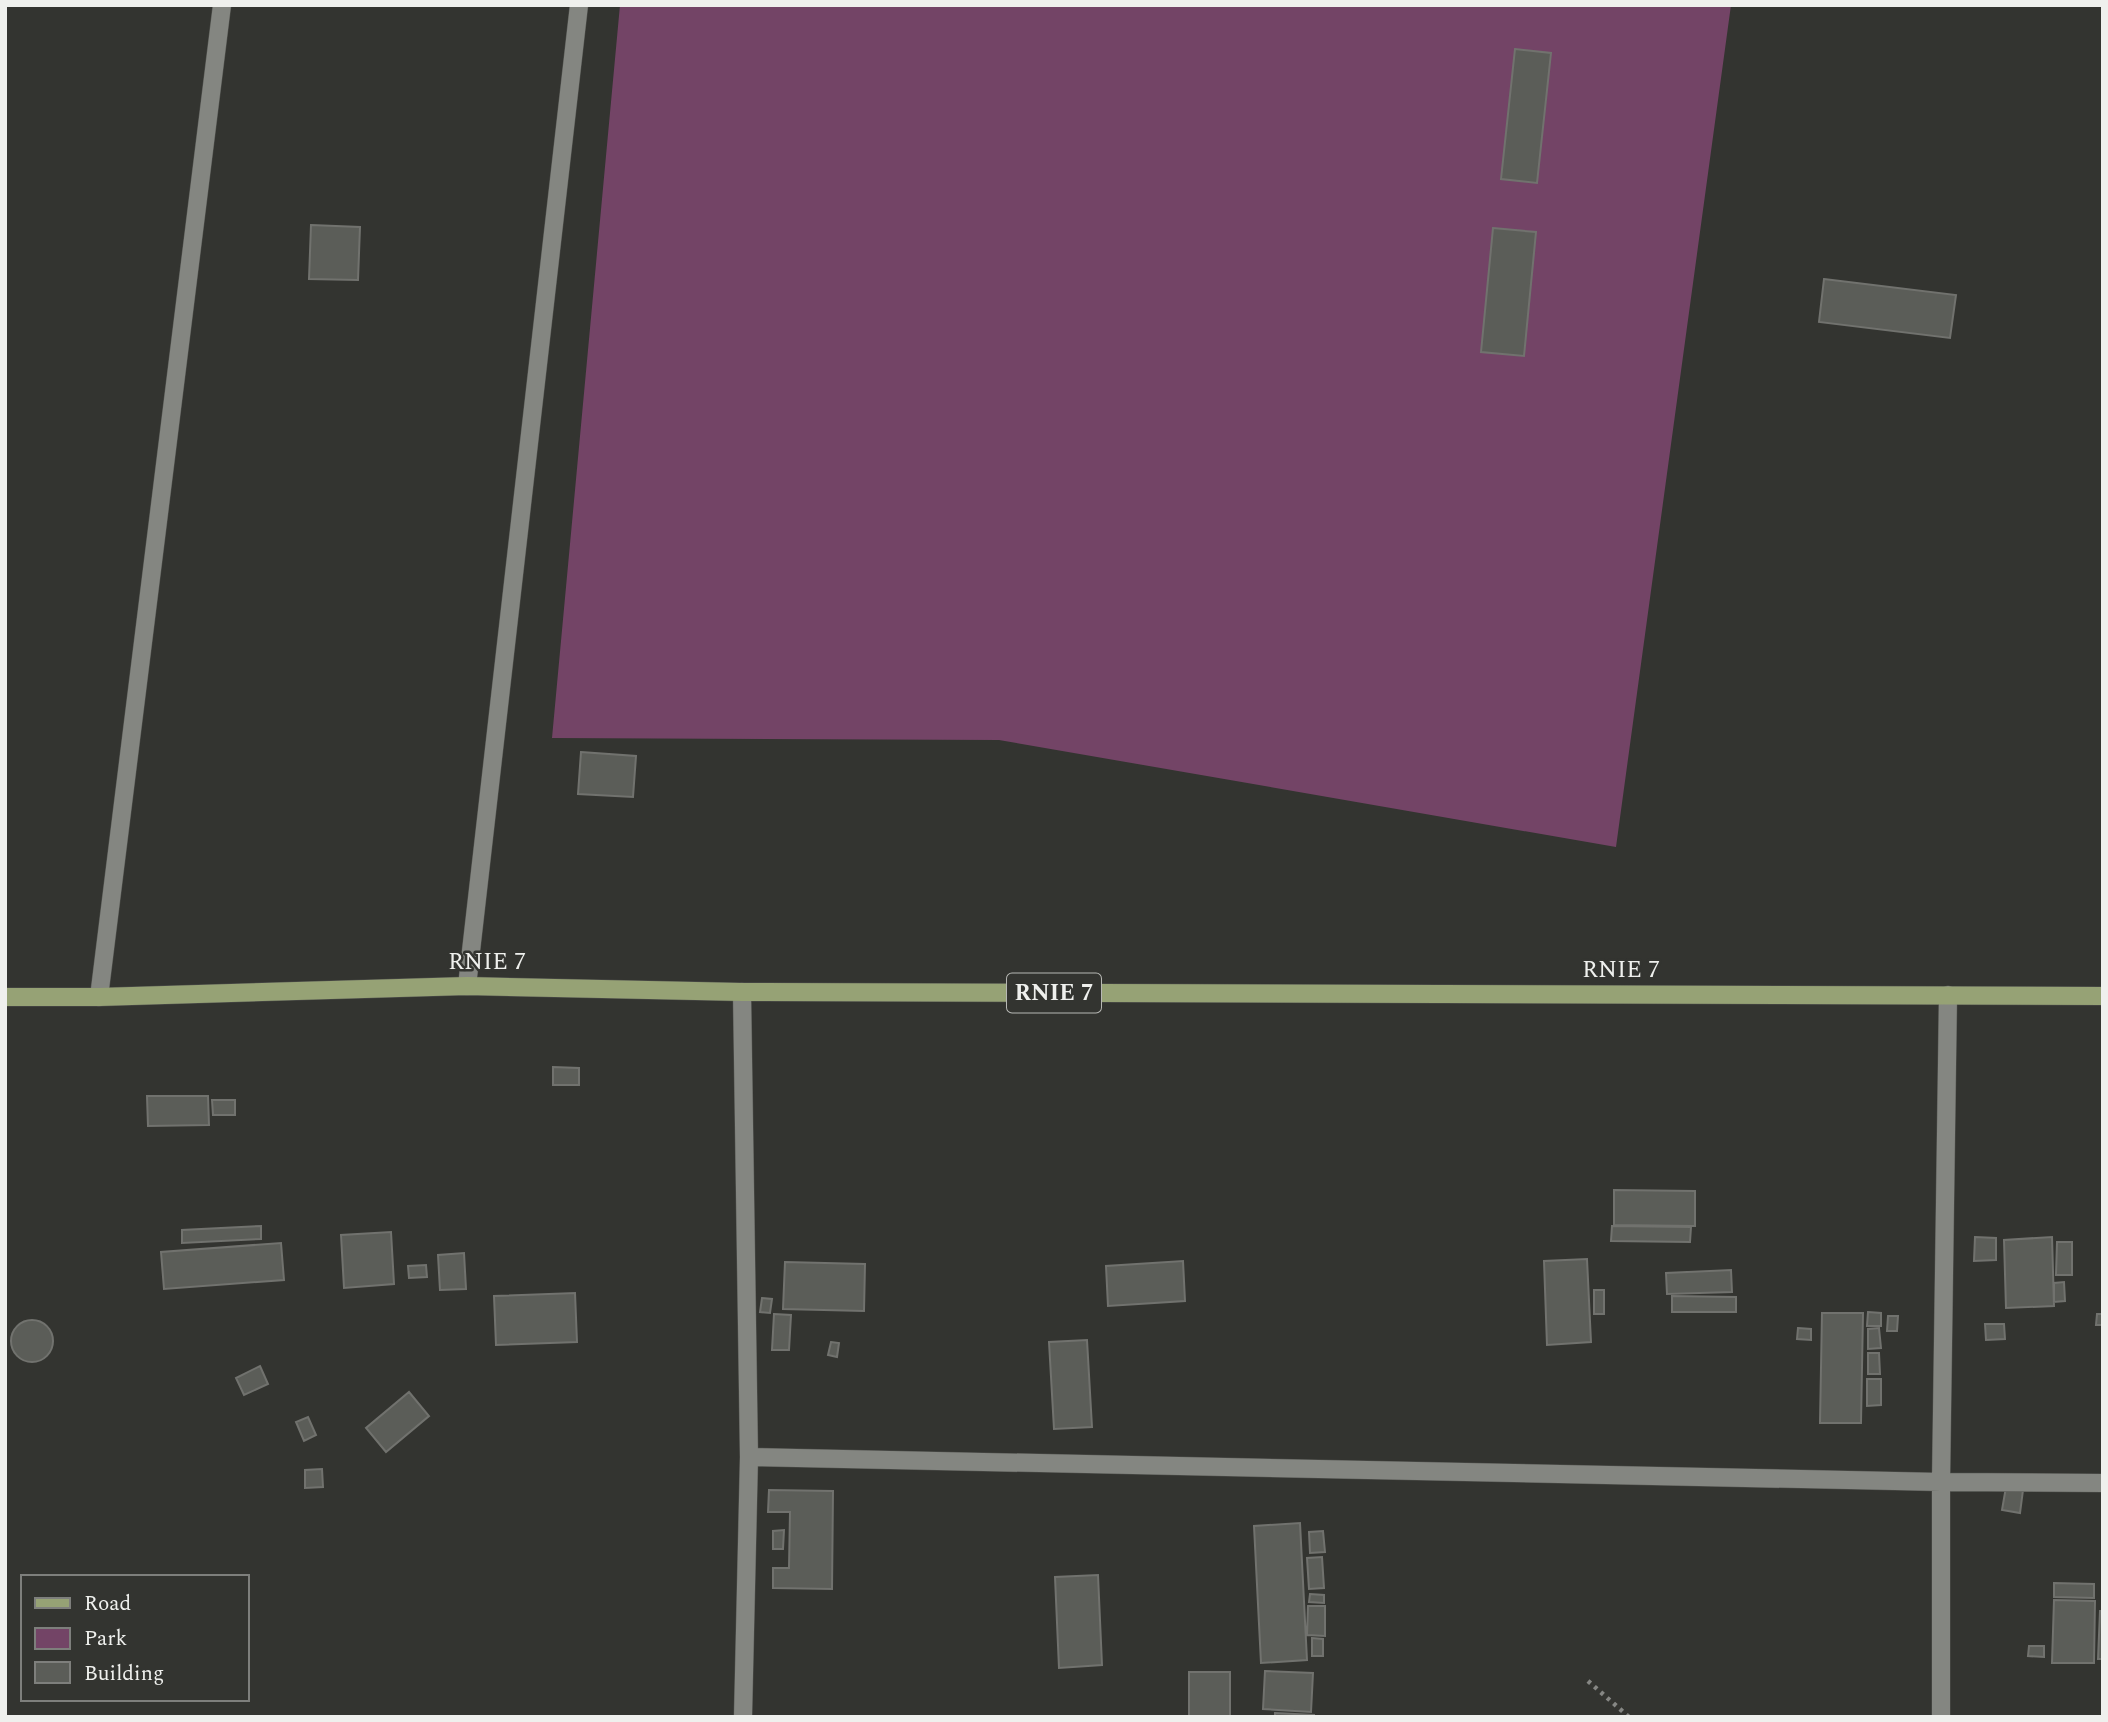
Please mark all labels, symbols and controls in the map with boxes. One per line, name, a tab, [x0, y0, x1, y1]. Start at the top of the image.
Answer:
street label: RNIE 7	[448, 944, 526, 980]
street label: RNIE 7	[1582, 952, 1660, 988]
road number: RNIE 7	[1007, 974, 1101, 1012]
legend	[21, 1575, 248, 1701]
text: Road	[84, 1588, 131, 1620]
text: Park	[84, 1623, 128, 1655]
text: Building	[84, 1658, 164, 1690]

